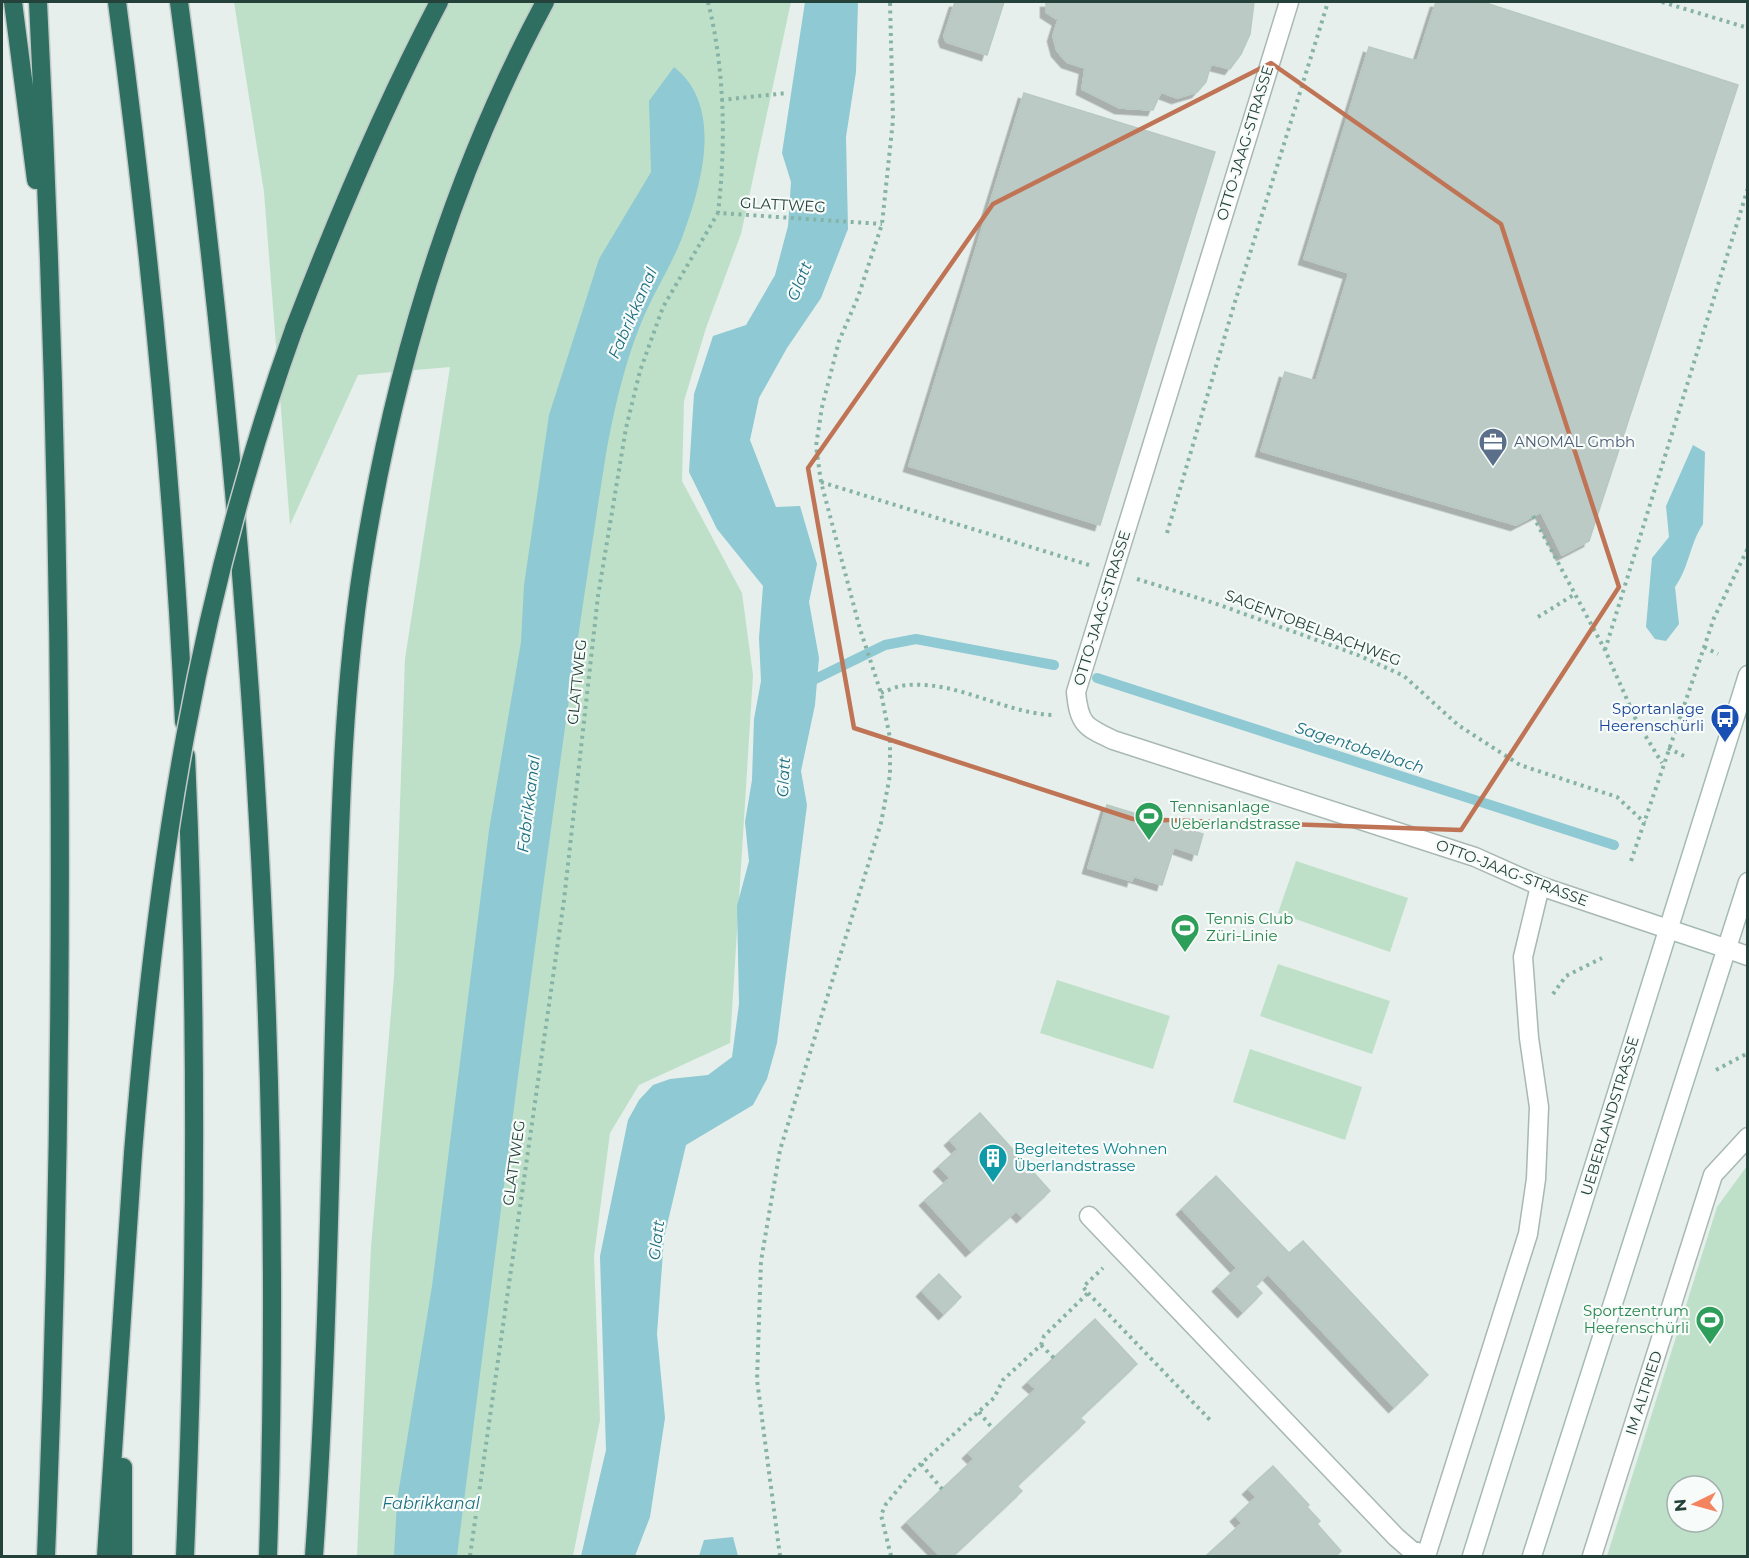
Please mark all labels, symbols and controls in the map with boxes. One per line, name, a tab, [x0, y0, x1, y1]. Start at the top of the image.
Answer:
street label: OTTO-JAAG-STRASSE	[1212, 63, 1277, 223]
street label: GLATTWEG	[740, 193, 826, 216]
water label: Glatt	[783, 258, 816, 303]
water label: Fabrikkanal	[604, 264, 661, 362]
office icon: ANOMAL Gmbh	[1477, 426, 1509, 468]
place label: ANOMAL Gmbh	[1514, 432, 1635, 451]
street label: OTTO-JAAG-STRASSE	[1069, 528, 1134, 688]
street label: SAGENTOBELBACHWEG	[1222, 585, 1404, 670]
street label: GLATTWEG	[563, 638, 590, 726]
place label: Sportanlage Heerenschürli	[1599, 699, 1704, 735]
bus stop icon: Sportanlage Heerenschürli	[1709, 702, 1741, 744]
water label: Sagentobelbach	[1293, 718, 1427, 777]
water label: Fabrikkanal	[513, 754, 544, 854]
water label: Glatt	[773, 756, 794, 798]
place label: Tennisanlage Ueberlandstrasse	[1170, 797, 1301, 833]
sports icon: Tennisanlage Ueberlandstrasse	[1133, 800, 1165, 842]
street label: OTTO-JAAG-STRASSE	[1433, 835, 1591, 910]
place label: Tennis Club Züri-Linie	[1206, 909, 1293, 945]
sports icon: Tennis Club Züri-Linie	[1169, 912, 1201, 954]
street label: UEBERLANDSTRASSE	[1576, 1034, 1643, 1198]
street label: GLATTWEG	[498, 1119, 529, 1207]
place label: Begleitetes Wohnen Überlandstrasse	[1014, 1139, 1167, 1175]
building icon: Begleitetes Wohnen Überlandstrasse	[977, 1142, 1009, 1184]
water label: Glatt	[645, 1218, 668, 1261]
place label: Sportzentrum Heerenschürli	[1583, 1301, 1689, 1337]
sports icon: Sportzentrum Heerenschürli	[1694, 1304, 1726, 1346]
street label: IM ALTRIED	[1621, 1348, 1666, 1437]
north arrow	[1665, 1474, 1725, 1534]
water label: Fabrikkanal	[382, 1494, 481, 1513]
text: N	[1671, 1498, 1691, 1513]

